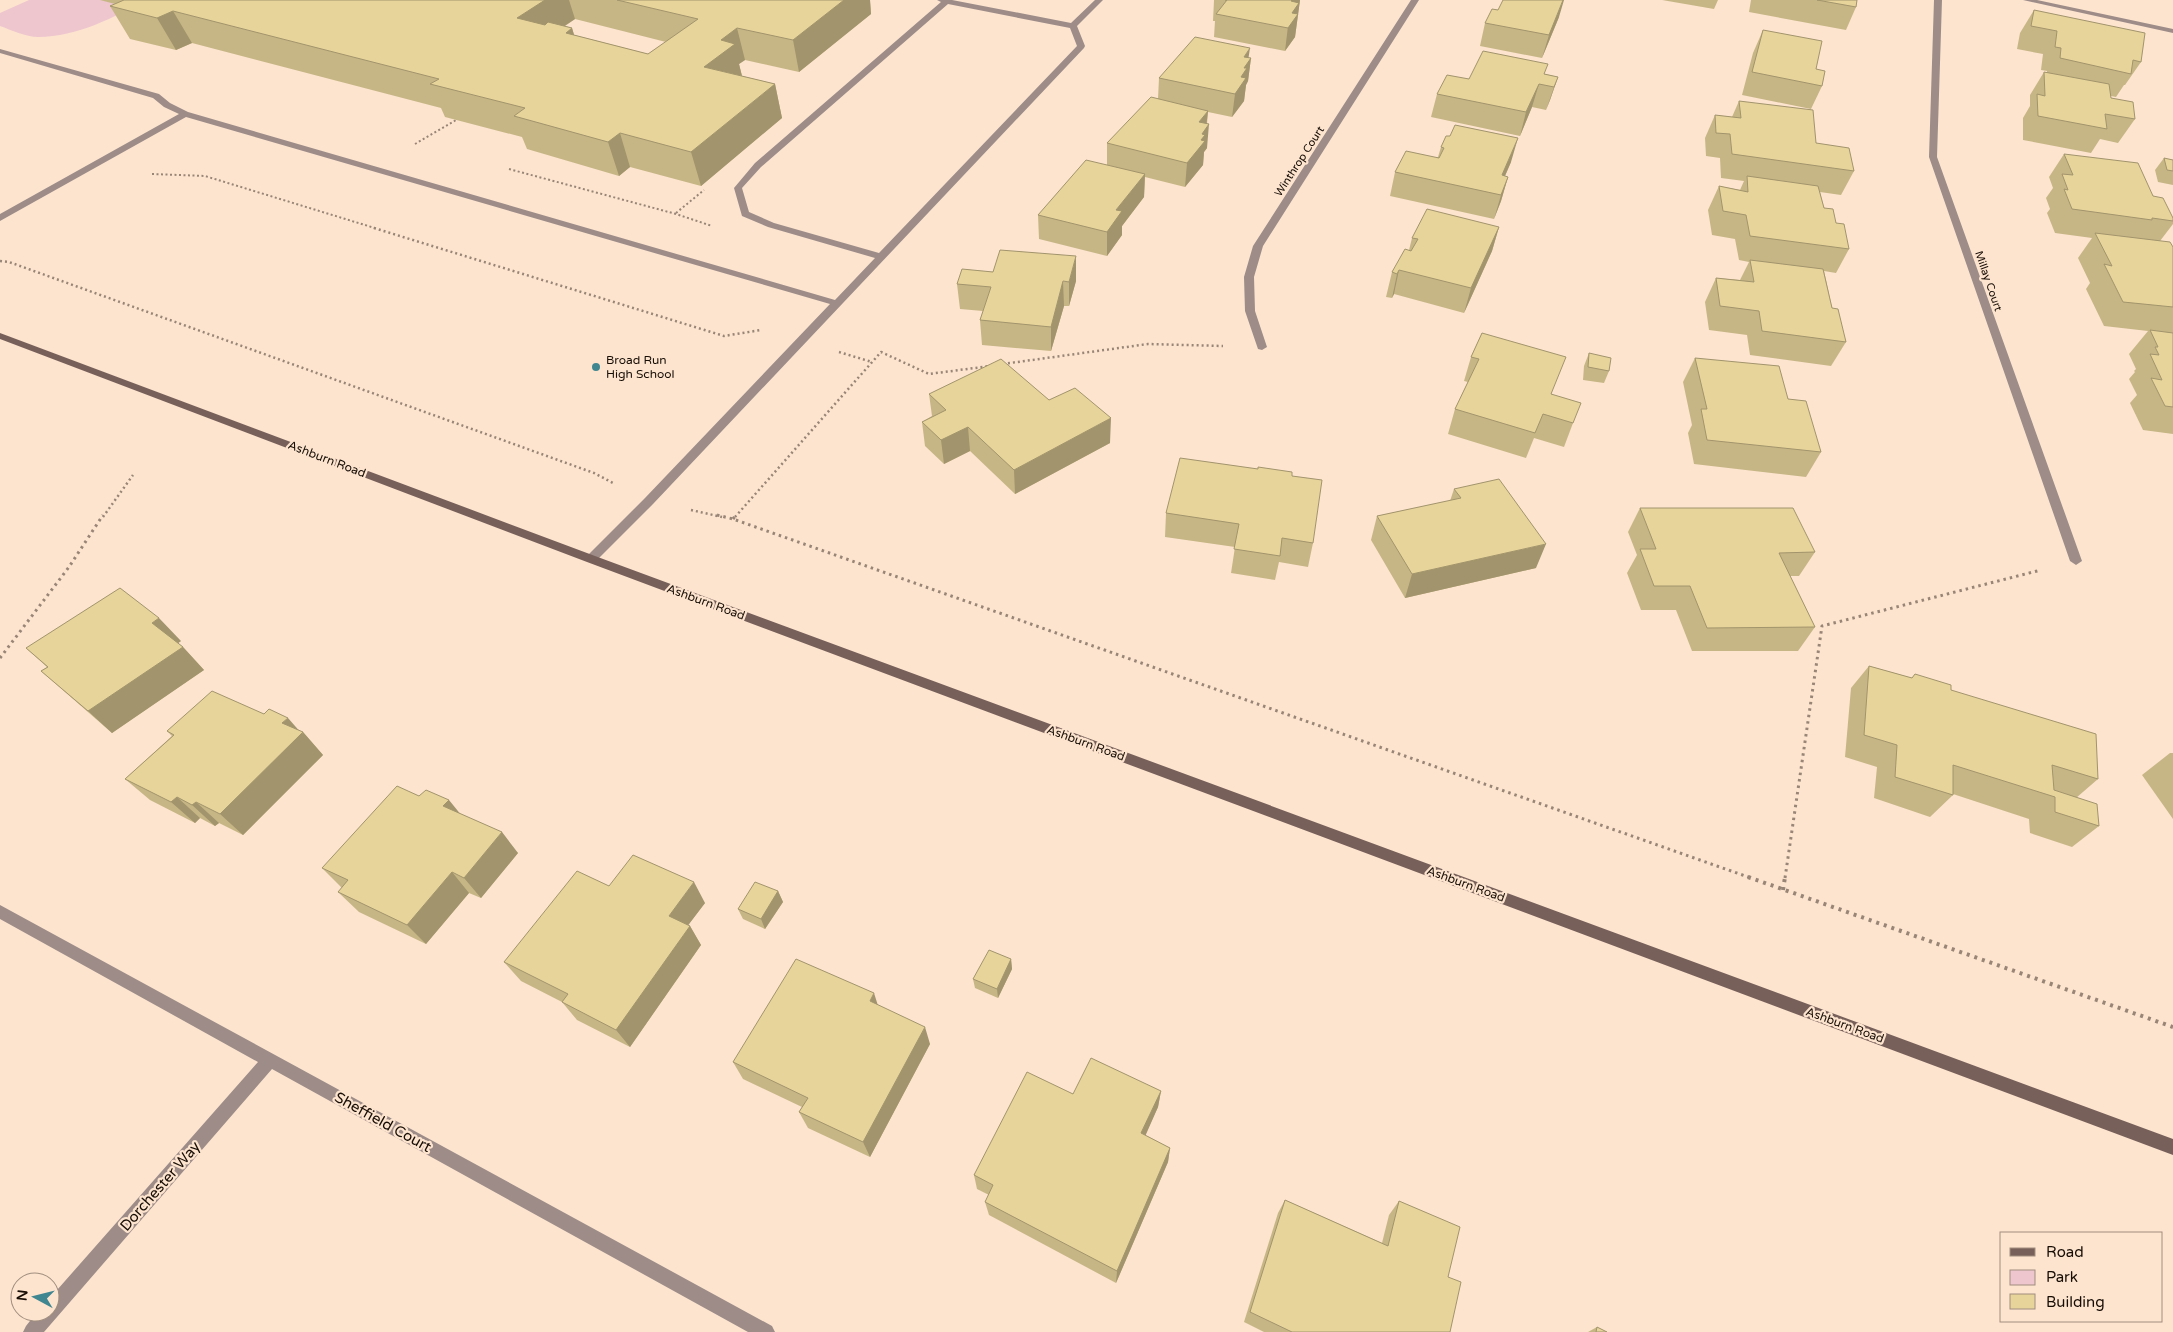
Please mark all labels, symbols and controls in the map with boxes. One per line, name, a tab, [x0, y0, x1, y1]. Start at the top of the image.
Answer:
street label: Winthrop Court	[1272, 124, 1327, 199]
street label: Millay Court	[1972, 249, 2005, 313]
place label: Broad Run High School	[606, 353, 675, 381]
marker: Broad Run High School	[590, 361, 602, 373]
street label: Ashburn Road	[286, 438, 368, 480]
street label: Ashburn Road	[665, 581, 747, 623]
street label: Ashburn Road	[1045, 722, 1127, 764]
street label: Ashburn Road	[1425, 863, 1507, 905]
street label: Ashburn Road	[1804, 1004, 1886, 1046]
street label: Sheffield Court	[332, 1088, 435, 1156]
street label: Dorchester Way	[116, 1137, 204, 1235]
legend	[2000, 1232, 2163, 1322]
text: Road	[2046, 1243, 2084, 1261]
text: Park	[2046, 1268, 2078, 1286]
north arrow	[10, 1272, 60, 1322]
text: N	[13, 1289, 32, 1302]
text: Building	[2046, 1293, 2105, 1311]

